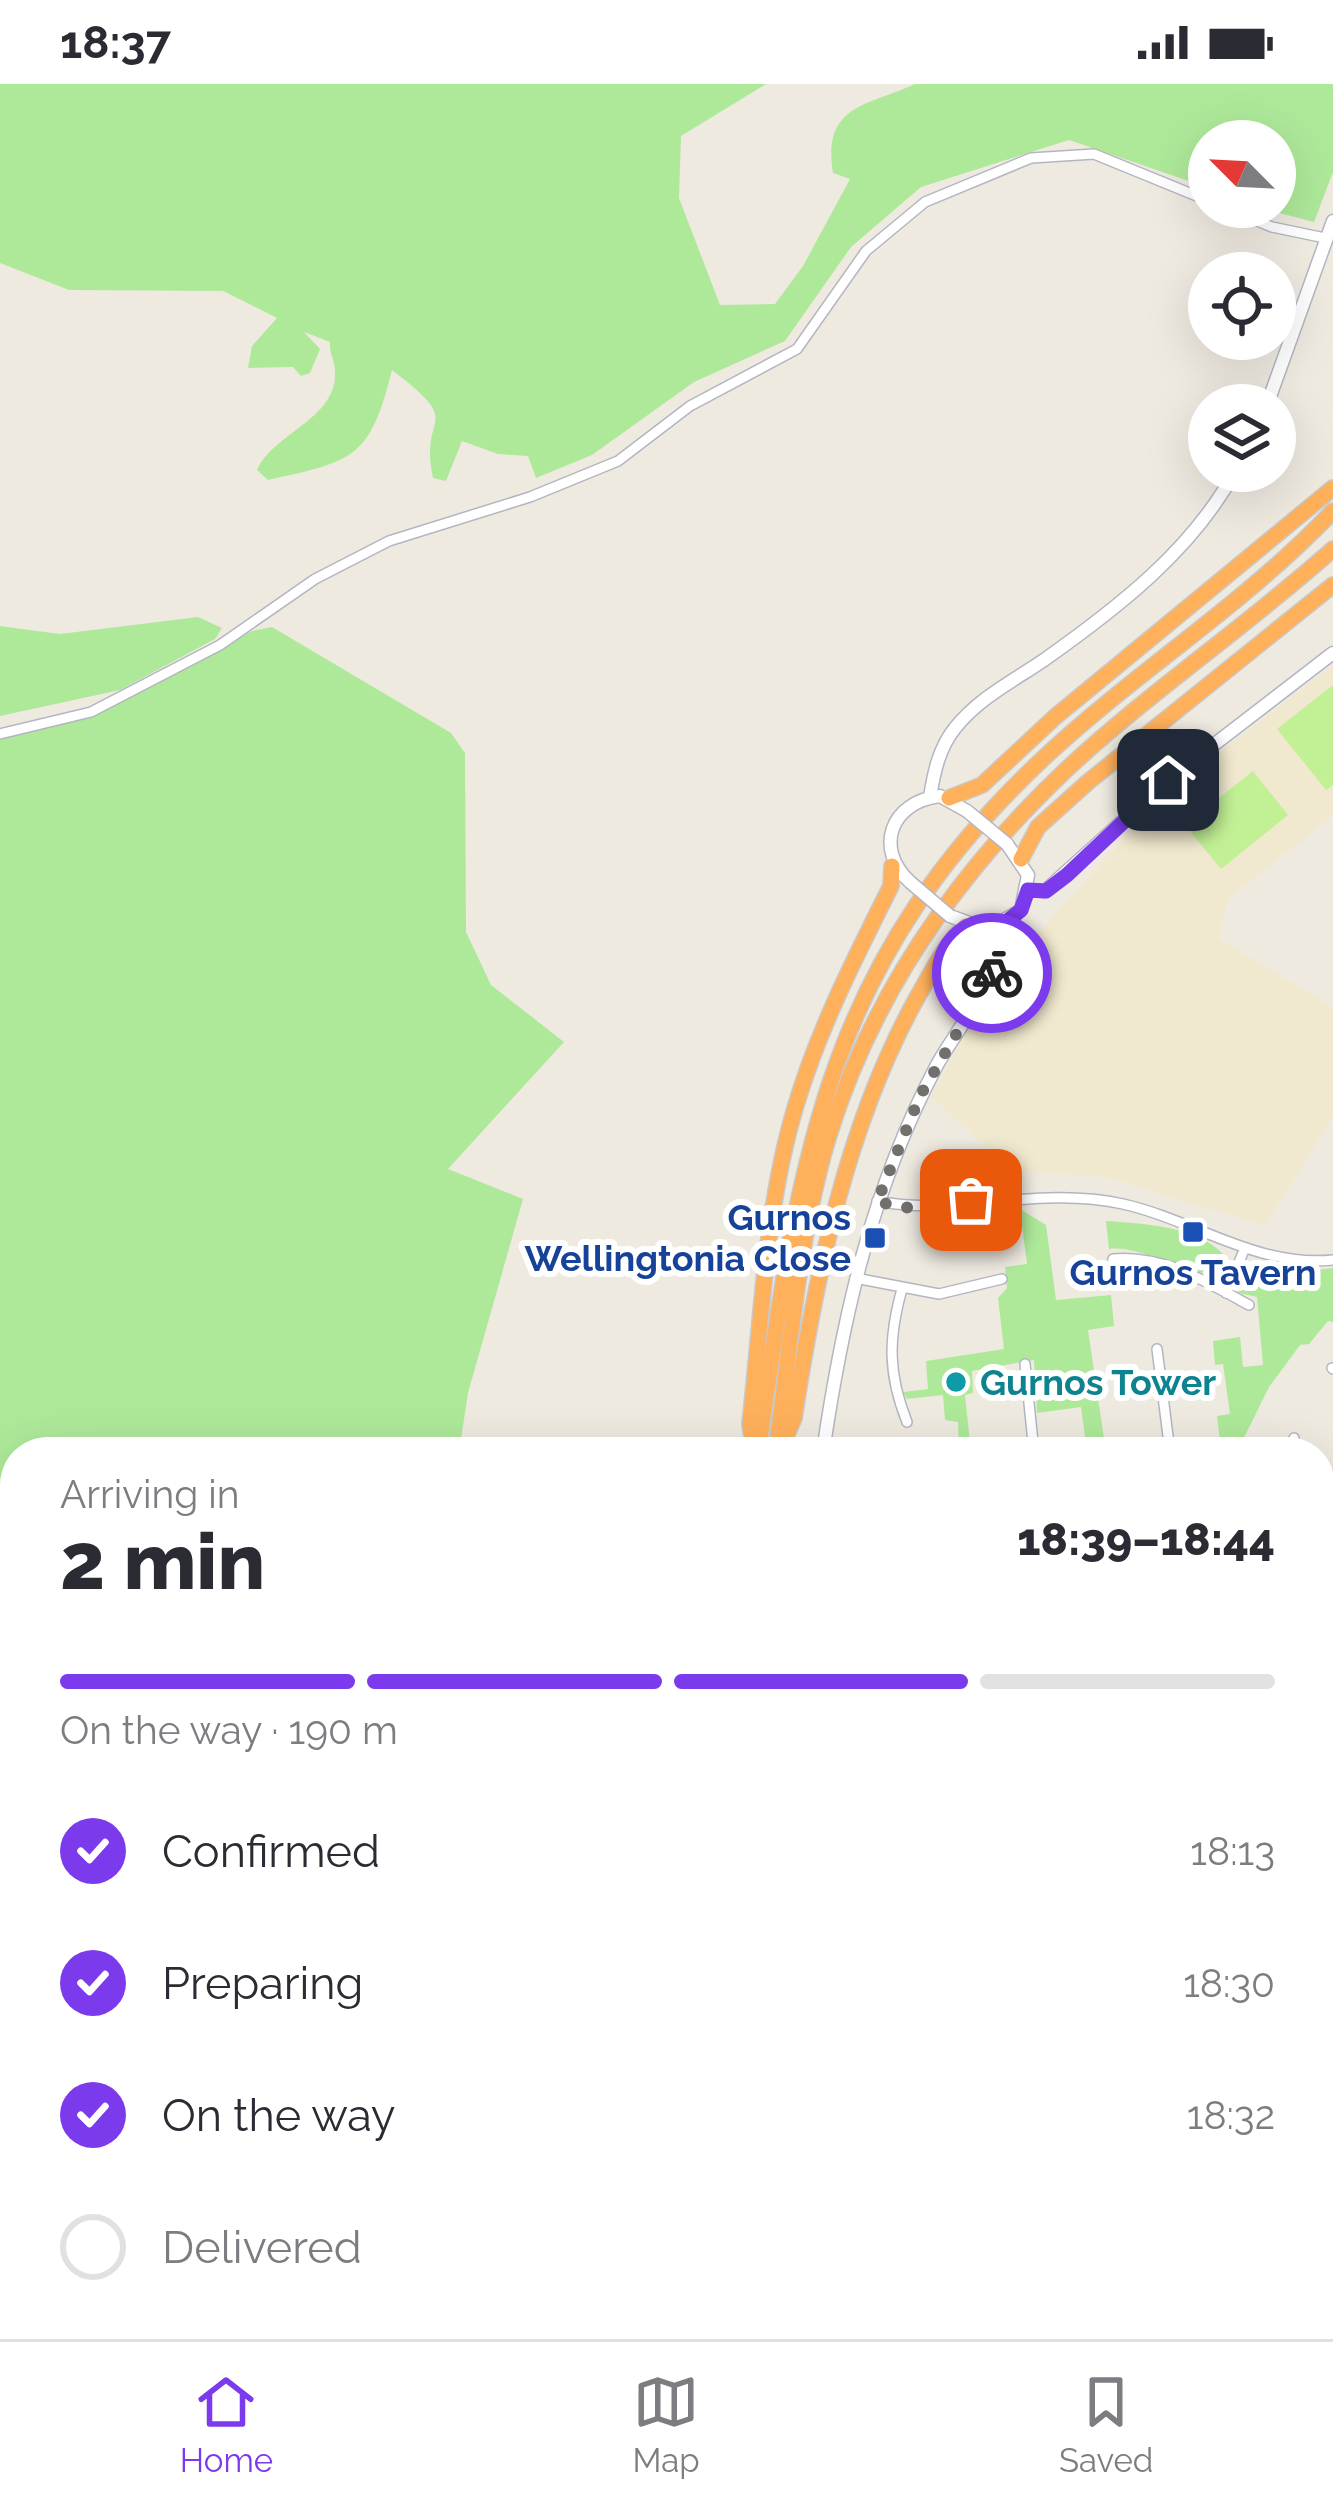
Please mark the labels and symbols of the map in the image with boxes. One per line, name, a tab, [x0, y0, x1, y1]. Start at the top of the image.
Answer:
north arrow	[1188, 120, 1296, 228]
pin	[1117, 729, 1219, 831]
courier	[932, 913, 1052, 1033]
pin	[920, 1149, 1022, 1251]
place label: Gurnos Wellingtonia Close	[525, 1196, 851, 1279]
marker: Gurnos Tavern	[1180, 1219, 1206, 1245]
marker: Gurnos Wellingtonia Close	[862, 1225, 888, 1251]
place label: Gurnos Tavern	[1070, 1251, 1316, 1293]
place label: Gurnos Tower	[980, 1361, 1216, 1403]
marker: Gurnos Tower	[943, 1369, 969, 1395]

